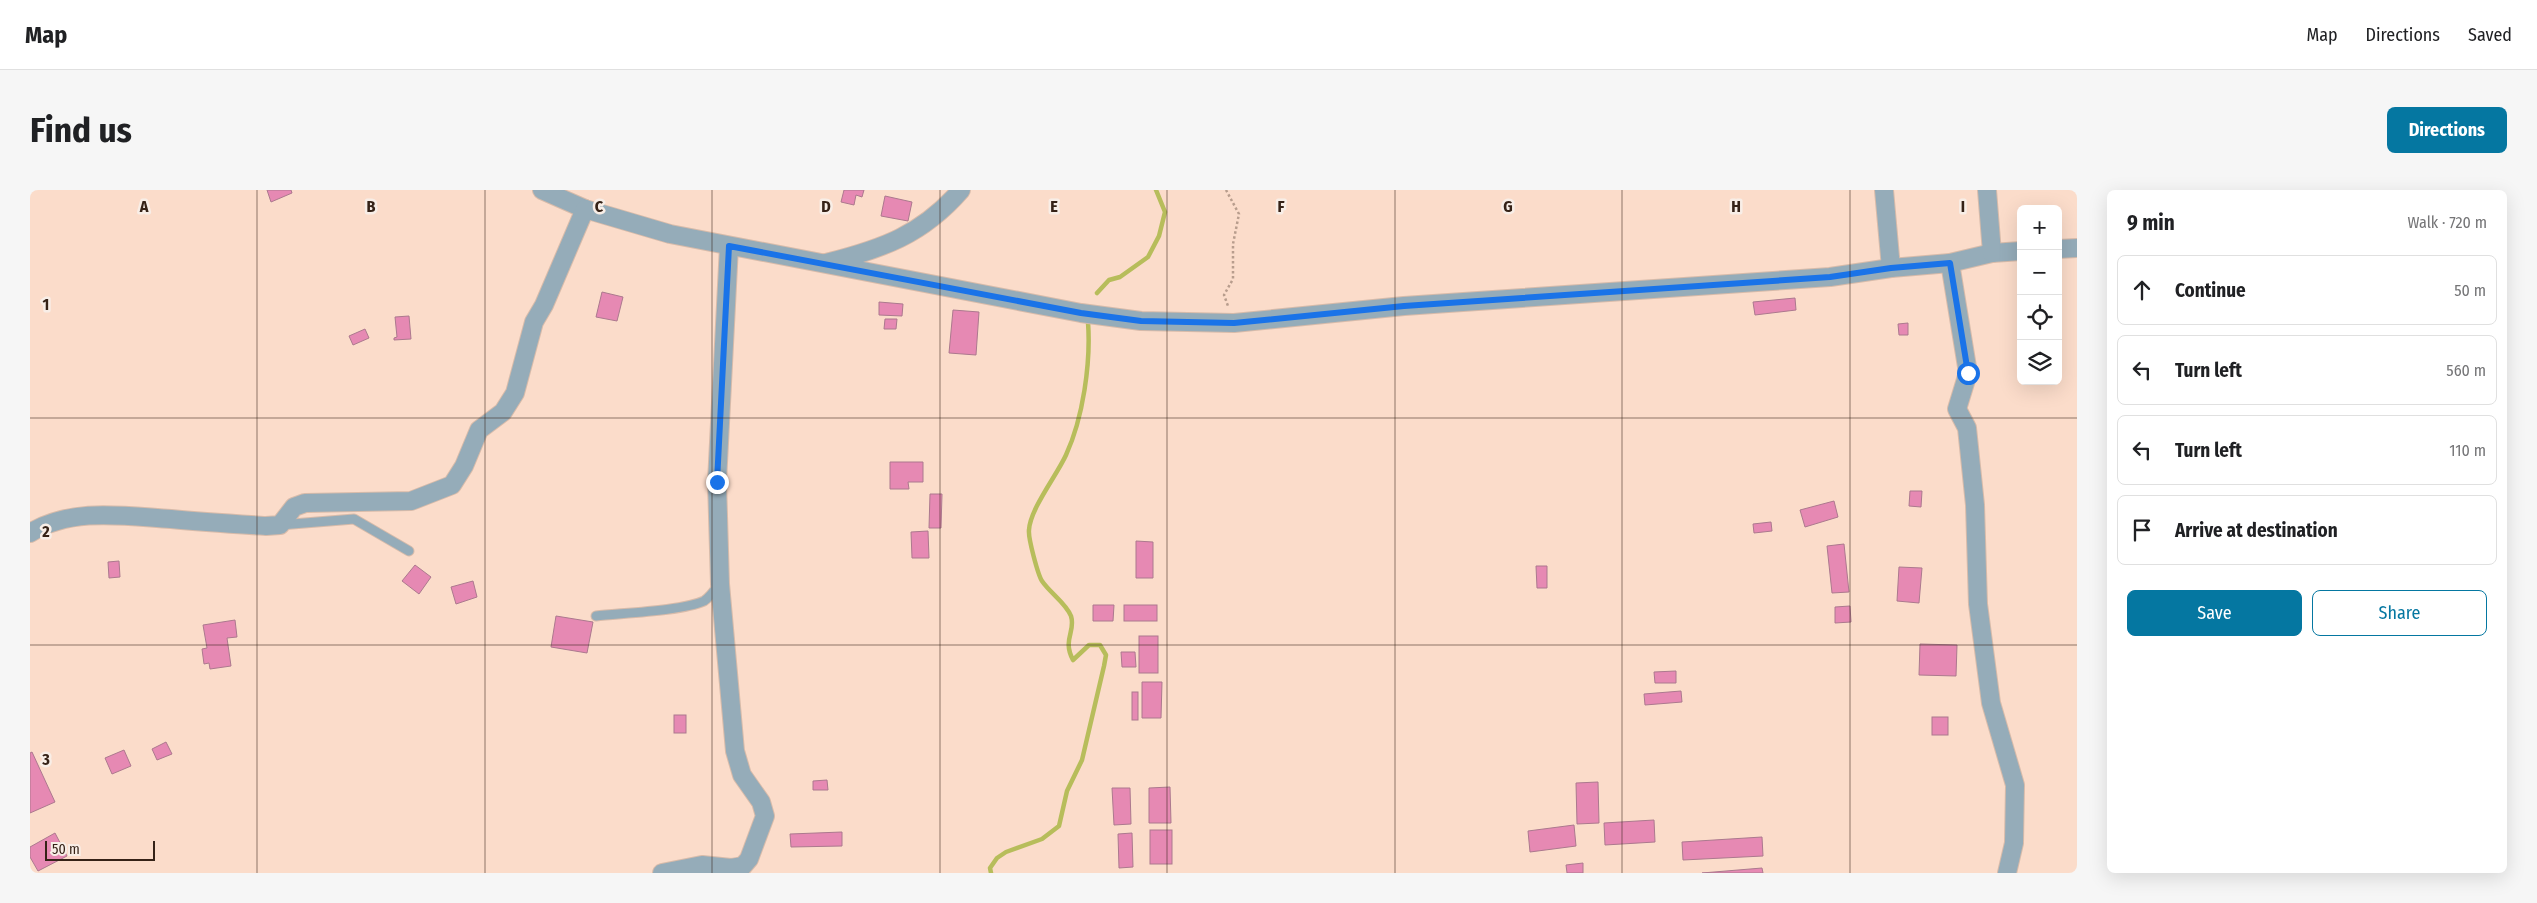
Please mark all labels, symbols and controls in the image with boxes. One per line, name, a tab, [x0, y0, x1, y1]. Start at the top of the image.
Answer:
text: Map	[25, 21, 67, 49]
text: Map	[2306, 24, 2338, 46]
text: Directions	[2366, 24, 2440, 46]
text: Saved	[2468, 24, 2512, 46]
button: Directions	[2387, 107, 2507, 153]
text: Find us	[30, 109, 132, 151]
text: A	[139, 197, 149, 216]
text: B	[367, 197, 376, 216]
text: C	[595, 197, 604, 216]
text: D	[821, 197, 831, 216]
text: E	[1050, 197, 1058, 216]
text: F	[1277, 197, 1285, 216]
text: G	[1503, 197, 1513, 216]
text: H	[1731, 197, 1741, 216]
text: I	[1961, 197, 1965, 216]
map controls	[2017, 205, 2062, 385]
button: +	[2017, 205, 2062, 250]
text: 9 min	[2127, 210, 2175, 236]
text: Walk · 720 m	[2407, 213, 2487, 232]
button: −	[2017, 250, 2062, 295]
icon: ahead	[2128, 276, 2156, 304]
text: Continue	[2175, 279, 2246, 302]
text: 50 m	[2454, 281, 2486, 300]
text: 1	[43, 295, 49, 314]
button: locate	[2017, 295, 2062, 340]
button: layers	[2017, 340, 2062, 385]
icon: left	[2128, 356, 2156, 384]
text: Turn left	[2175, 359, 2242, 382]
text: 560 m	[2446, 361, 2486, 380]
route start	[1957, 362, 1980, 385]
icon: left	[2128, 436, 2156, 464]
text: Turn left	[2175, 439, 2242, 462]
text: 110 m	[2449, 441, 2486, 460]
route end	[706, 471, 729, 494]
icon: arrive	[2128, 516, 2156, 544]
text: Arrive at destination	[2175, 519, 2338, 542]
text: 2	[41, 522, 50, 541]
button: Save	[2127, 590, 2302, 636]
button: Share	[2312, 590, 2487, 636]
text: 3	[41, 750, 50, 769]
scale bar	[45, 838, 155, 861]
text: 50 m	[52, 841, 80, 858]

